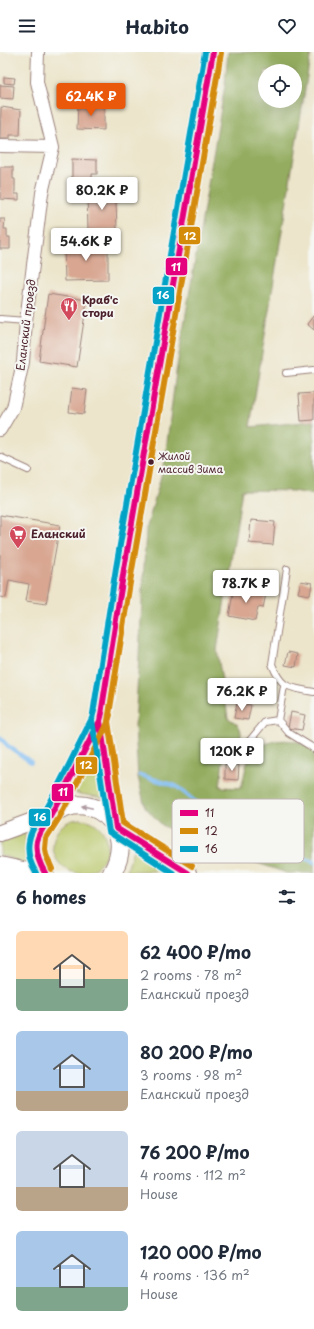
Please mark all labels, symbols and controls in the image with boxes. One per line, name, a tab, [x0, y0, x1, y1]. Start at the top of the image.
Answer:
text: Habito	[125, 13, 189, 40]
icon: menu	[16, 15, 38, 37]
icon: heart	[276, 15, 298, 37]
map controls	[258, 64, 302, 108]
button: locate	[258, 64, 302, 108]
pin: 62.4K ₽	[54, 83, 128, 117]
text: 62.4K ₽	[65, 86, 117, 105]
pin: 80.2K ₽	[65, 177, 139, 211]
text: 80.2K ₽	[76, 180, 128, 199]
line badge: 12	[178, 226, 201, 245]
text: 12	[184, 227, 197, 244]
pin: 54.6K ₽	[49, 228, 123, 262]
text: 54.6K ₽	[60, 231, 112, 250]
line badge: 11	[165, 257, 188, 276]
text: 11	[171, 258, 181, 275]
street label: Еланский проезд	[11, 278, 40, 372]
line badge: 16	[152, 286, 175, 305]
text: 16	[156, 286, 170, 303]
place label: Краб'с стори	[82, 291, 118, 321]
restaurant icon: Краб'с стори	[59, 296, 79, 321]
place label: Жилой массив Зима	[158, 448, 224, 476]
marker: Жилой массив Зима	[146, 457, 156, 467]
supermarket icon: Еланский	[8, 524, 28, 549]
place label: Еланский	[31, 525, 86, 542]
pin: 78.7K ₽	[209, 570, 283, 604]
text: 78.7K ₽	[222, 573, 270, 592]
pin: 76.2K ₽	[205, 678, 279, 712]
text: 76.2K ₽	[217, 681, 267, 700]
pin: 120K ₽	[199, 738, 265, 772]
text: 120K ₽	[209, 741, 255, 760]
line badge: 12	[75, 756, 98, 775]
text: 12	[80, 756, 93, 773]
line badge: 11	[51, 783, 74, 802]
text: 11	[58, 783, 68, 800]
legend	[172, 799, 304, 863]
one-way arrow	[81, 804, 93, 810]
text: 11	[205, 804, 214, 821]
line badge: 16	[28, 808, 51, 827]
text: 16	[33, 808, 47, 825]
text: 12	[205, 822, 218, 839]
text: 16	[205, 840, 218, 857]
text: 6 homes	[16, 884, 86, 910]
icon: filters	[276, 886, 298, 908]
text: 62 400 ₽/mo	[140, 939, 251, 965]
icon: home	[48, 947, 96, 995]
text: 2 rooms · 78 m²	[140, 965, 242, 984]
text: Еланский проезд	[140, 984, 249, 1003]
text: 80 200 ₽/mo	[140, 1039, 253, 1065]
icon: home	[48, 1047, 96, 1095]
text: 3 rooms · 98 m²	[140, 1065, 242, 1084]
text: Еланский проезд	[140, 1084, 249, 1103]
text: 76 200 ₽/mo	[140, 1139, 249, 1165]
icon: home	[48, 1147, 96, 1195]
text: 4 rooms · 112 m²	[140, 1165, 246, 1184]
text: House	[140, 1184, 178, 1203]
text: 120 000 ₽/mo	[140, 1239, 262, 1265]
icon: home	[48, 1247, 96, 1295]
text: 4 rooms · 136 m²	[140, 1265, 250, 1284]
text: House	[140, 1284, 178, 1303]

